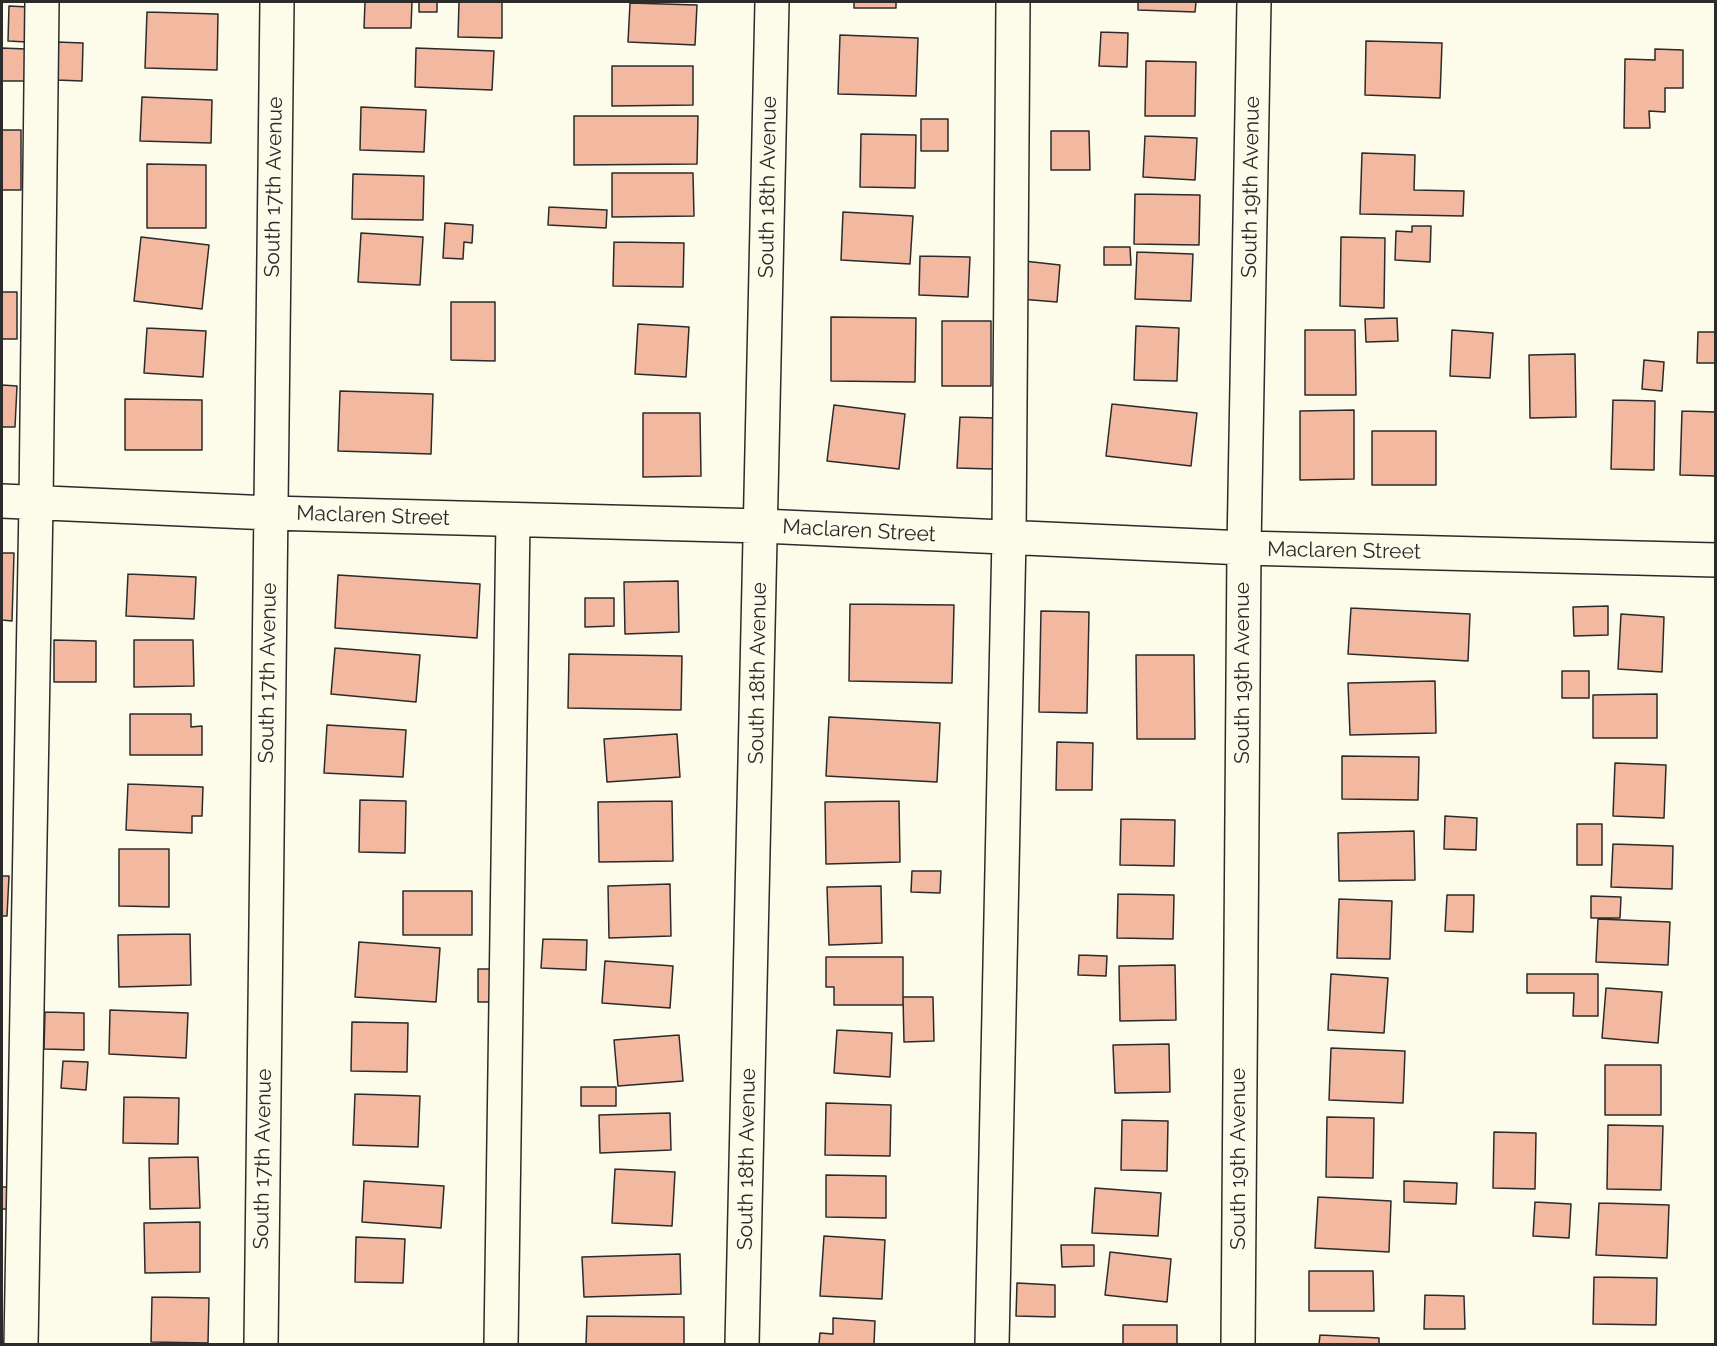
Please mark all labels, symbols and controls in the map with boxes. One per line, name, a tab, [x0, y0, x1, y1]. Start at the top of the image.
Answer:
street label: South 17th Avenue	[260, 96, 288, 278]
street label: South 18th Avenue	[754, 96, 782, 278]
street label: South 19th Avenue	[1237, 96, 1265, 278]
street label: Maclaren Street	[296, 501, 450, 531]
street label: Maclaren Street	[782, 514, 936, 548]
street label: Maclaren Street	[1267, 537, 1421, 565]
street label: South 17th Avenue	[254, 582, 282, 764]
street label: South 18th Avenue	[744, 582, 772, 764]
street label: South 19th Avenue	[1230, 582, 1256, 764]
street label: South 17th Avenue	[249, 1068, 277, 1250]
street label: South 18th Avenue	[733, 1068, 761, 1250]
street label: South 19th Avenue	[1226, 1068, 1252, 1250]

